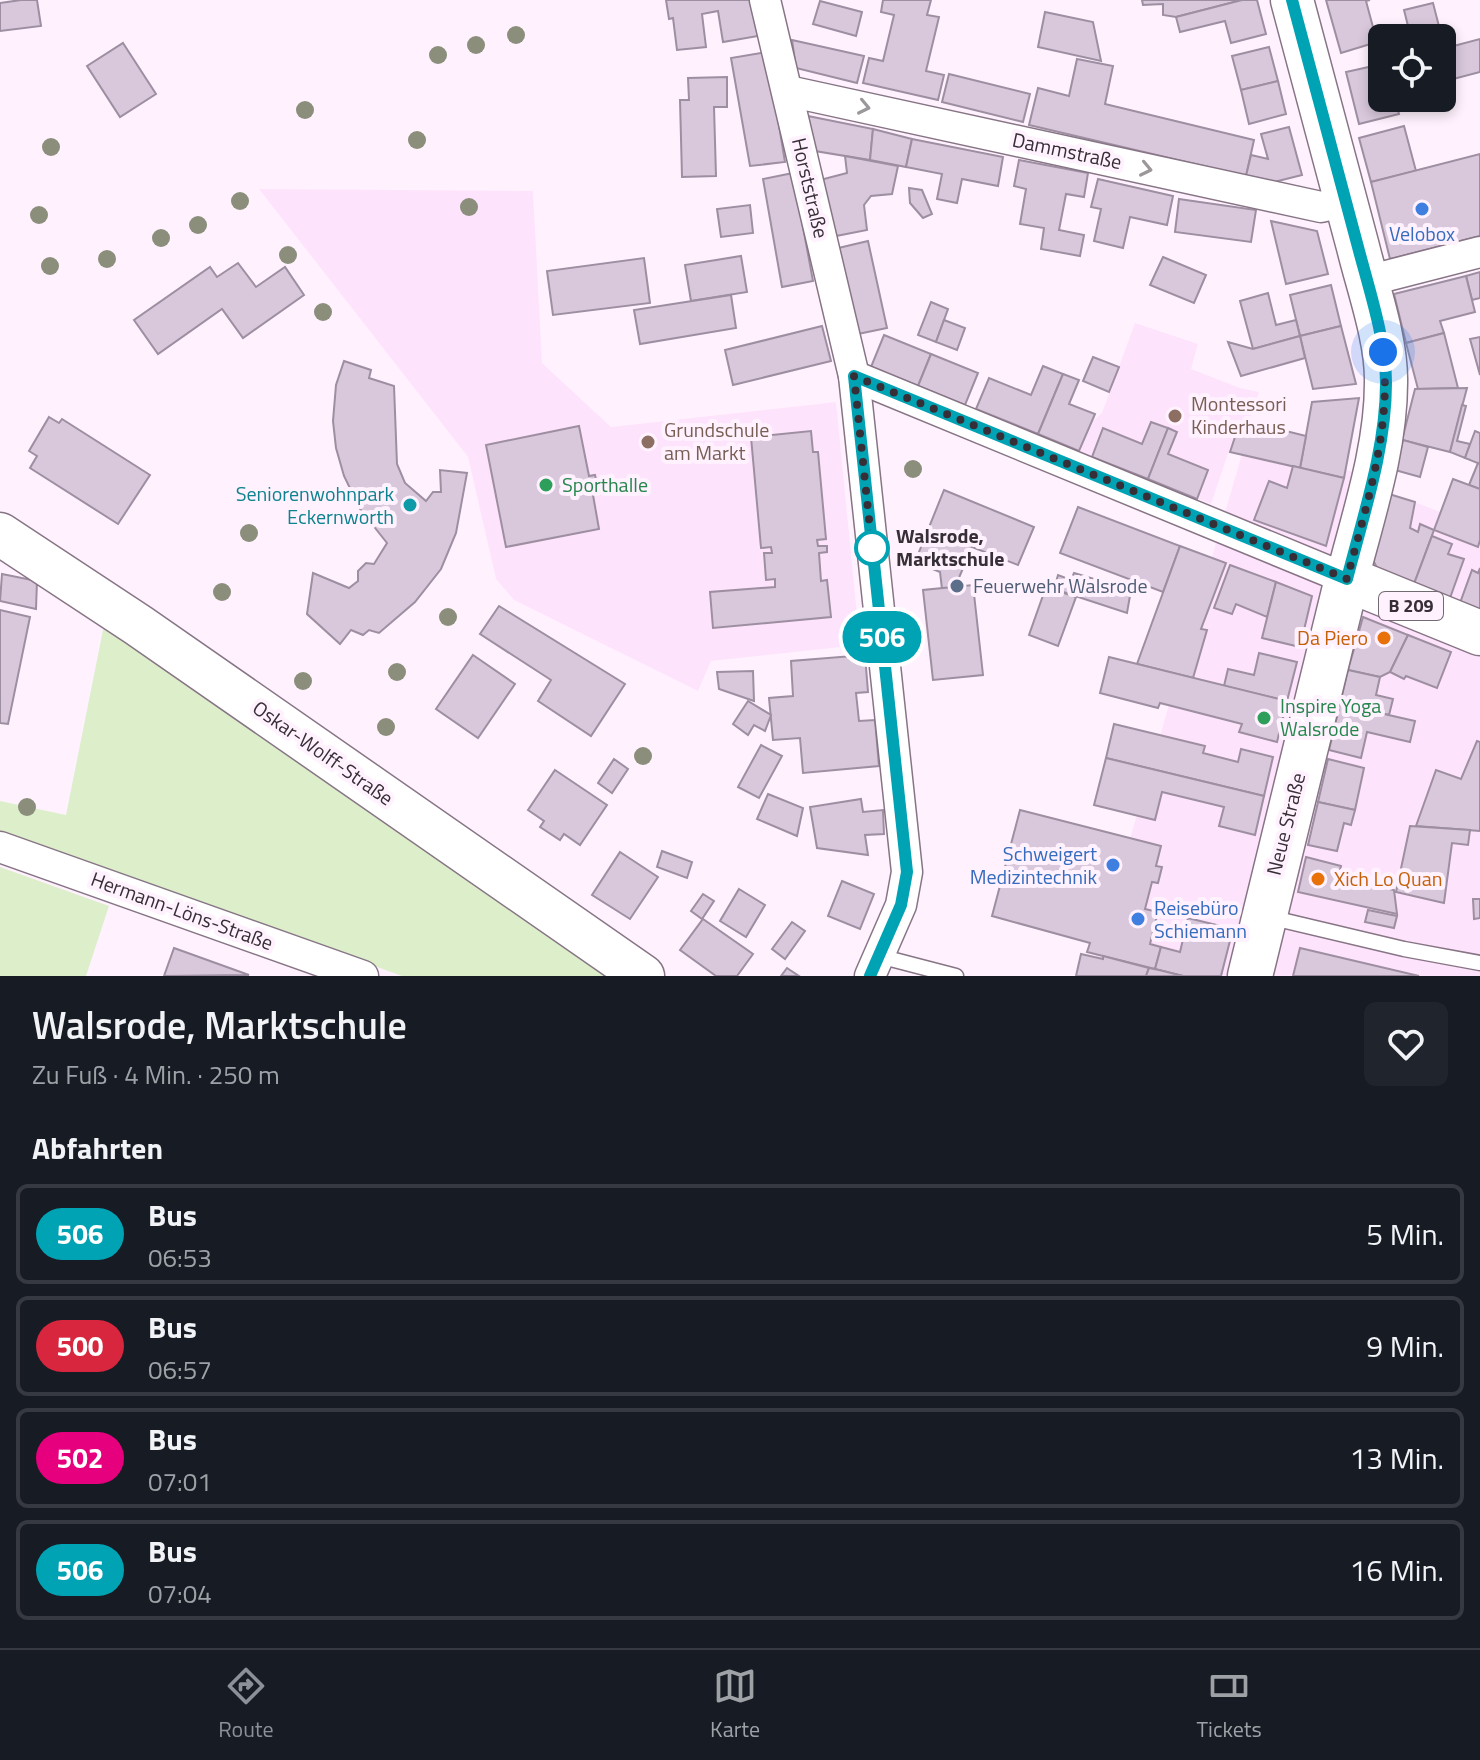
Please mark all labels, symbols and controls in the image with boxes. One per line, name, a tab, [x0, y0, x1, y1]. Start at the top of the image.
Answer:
map controls	[1368, 24, 1456, 112]
button: locate	[1368, 24, 1456, 112]
one-way arrow	[857, 98, 870, 115]
street label: Dammstraße	[1009, 124, 1125, 177]
street label: Horststraße	[784, 135, 837, 241]
one-way arrow	[1138, 160, 1152, 177]
marker: Velobox	[1413, 200, 1431, 218]
place label: Velobox	[1389, 218, 1455, 249]
your location	[1363, 332, 1403, 372]
place label: Montessori Kinderhaus	[1191, 388, 1287, 442]
marker: Montessori Kinderhaus	[1166, 407, 1184, 425]
place label: Grundschule am Markt	[664, 414, 769, 468]
marker: Grundschule am Markt	[639, 433, 657, 451]
place label: Sporthalle	[562, 469, 648, 500]
marker: Sporthalle	[537, 476, 555, 494]
place label: Seniorenwohnpark Eckernworth	[236, 478, 394, 532]
marker: Seniorenwohnpark Eckernworth	[401, 496, 419, 514]
place label: Walsrode, Marktschule	[896, 520, 1004, 574]
marker: Walsrode, Marktschule	[855, 531, 889, 565]
place label: Feuerwehr Walsrode	[973, 570, 1148, 601]
marker: Feuerwehr Walsrode	[948, 577, 966, 595]
road number: B 209	[1379, 592, 1443, 620]
line badge: 506	[836, 611, 928, 663]
text: 506	[858, 615, 906, 658]
place label: Da Piero	[1297, 622, 1368, 653]
marker: Da Piero	[1375, 629, 1393, 647]
place label: Inspire Yoga Walsrode	[1280, 690, 1381, 744]
street label: Oskar-Wolff-Straße	[247, 692, 400, 813]
marker: Inspire Yoga Walsrode	[1255, 709, 1273, 727]
street label: Neue Straße	[1258, 769, 1313, 878]
place label: Schweigert Medizintechnik	[970, 838, 1097, 892]
marker: Schweigert Medizintechnik	[1104, 856, 1122, 874]
street label: Hermann-Löns-Straße	[87, 863, 278, 958]
place label: Xich Lo Quan	[1334, 863, 1442, 894]
marker: Xich Lo Quan	[1309, 870, 1327, 888]
place label: Reisebüro Schiemann	[1154, 892, 1247, 946]
marker: Reisebüro Schiemann	[1129, 910, 1147, 928]
text: Walsrode, Marktschule	[32, 996, 407, 1054]
button: heart	[1364, 1002, 1448, 1086]
text: Zu Fuß · 4 Min. · 250 m	[32, 1055, 280, 1094]
text: Abfahrten	[32, 1125, 163, 1171]
text: Bus	[148, 1192, 197, 1238]
text: 5 Min.	[1366, 1211, 1444, 1257]
text: 506	[56, 1212, 104, 1255]
text: 06:53	[148, 1238, 212, 1277]
text: Bus	[148, 1304, 197, 1350]
text: 9 Min.	[1366, 1323, 1444, 1369]
text: 500	[56, 1324, 104, 1367]
text: 06:57	[148, 1350, 212, 1389]
text: Bus	[148, 1416, 197, 1462]
text: 13 Min.	[1349, 1435, 1444, 1481]
text: 502	[56, 1436, 104, 1479]
text: 07:01	[148, 1462, 212, 1501]
text: Bus	[148, 1528, 197, 1574]
text: 16 Min.	[1349, 1547, 1444, 1593]
text: 506	[56, 1548, 104, 1591]
text: 07:04	[148, 1574, 212, 1613]
tab: Route	[218, 1664, 274, 1746]
tab: Karte	[710, 1664, 760, 1746]
tab: Tickets	[1197, 1664, 1262, 1746]

